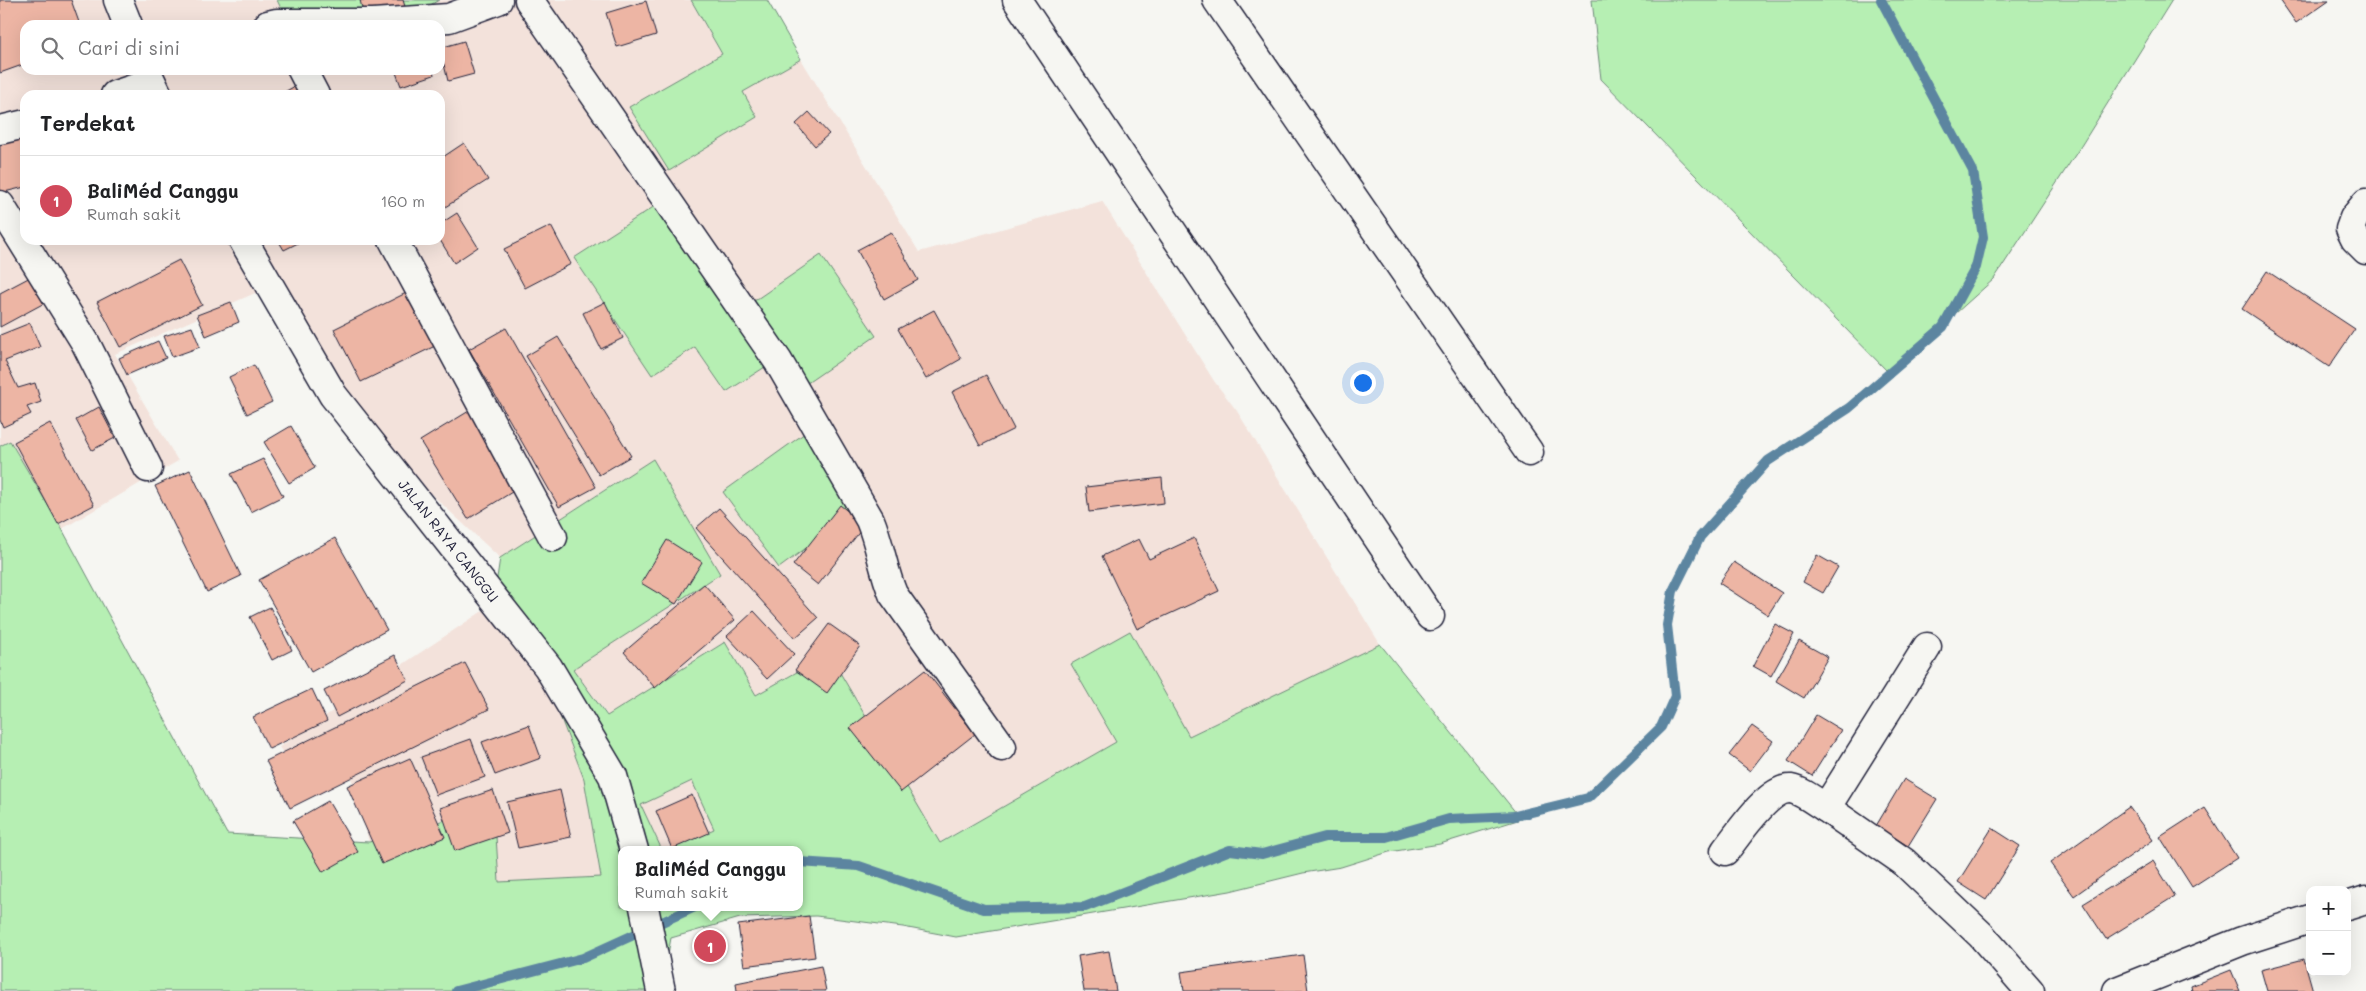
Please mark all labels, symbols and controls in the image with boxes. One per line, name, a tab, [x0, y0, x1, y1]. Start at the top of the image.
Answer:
search box	[20, 20, 445, 75]
icon: search	[38, 34, 66, 62]
text: Cari di sini	[78, 35, 180, 60]
text: Terdekat	[40, 109, 135, 136]
text: BaliMéd Canggu	[87, 178, 239, 203]
text: 1	[52, 190, 60, 211]
text: 160 m	[380, 190, 425, 211]
text: Rumah sakit	[87, 203, 181, 224]
your location	[1350, 370, 1376, 396]
street label: JALAN RAYA CANGGU	[394, 475, 503, 606]
popup	[618, 846, 803, 911]
text: BaliMéd Canggu	[635, 856, 786, 881]
text: Rumah sakit	[635, 881, 729, 902]
map controls	[2306, 886, 2351, 976]
button: +	[2306, 886, 2351, 931]
pin: 1	[694, 927, 726, 965]
button: −	[2306, 931, 2351, 976]

